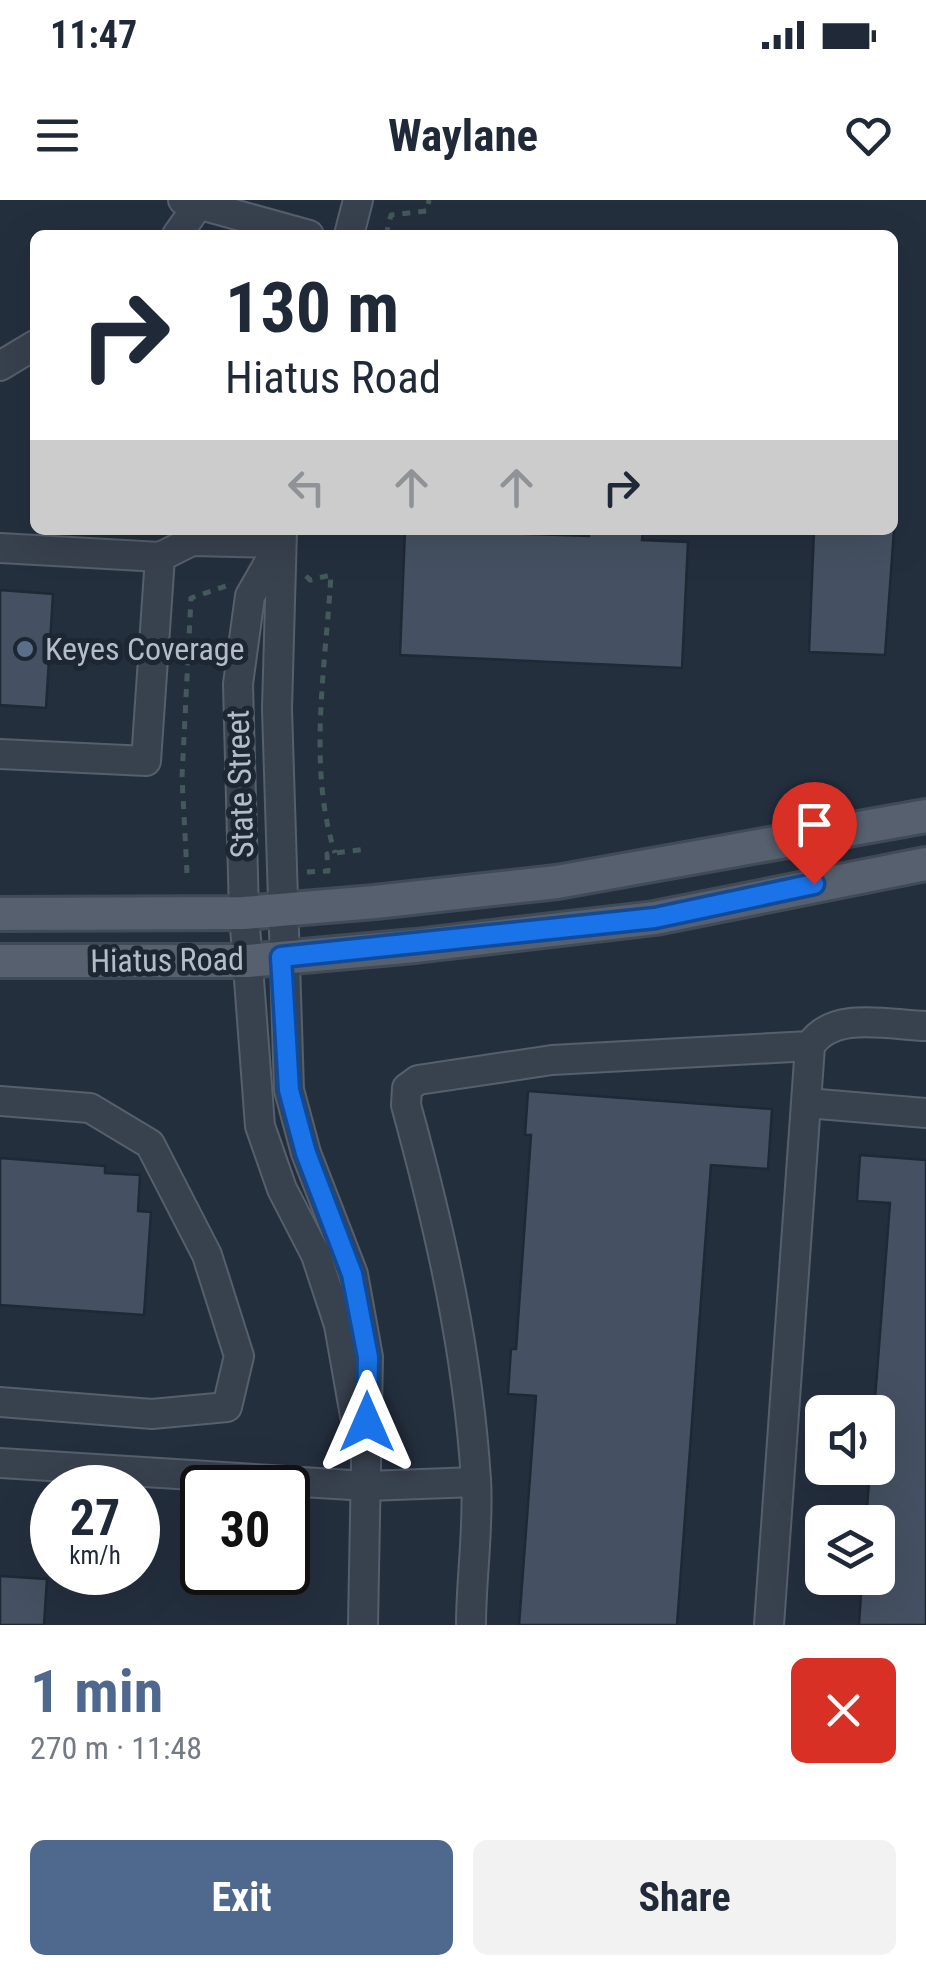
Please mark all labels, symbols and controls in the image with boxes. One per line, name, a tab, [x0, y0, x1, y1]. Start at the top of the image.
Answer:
text: 11:47	[50, 13, 137, 57]
icon: menu	[30, 108, 85, 163]
icon: heart	[841, 108, 896, 163]
text: Waylane	[388, 109, 538, 162]
text: 130 m	[225, 267, 399, 349]
icon: right	[60, 270, 190, 400]
text: Hiatus Road	[225, 351, 441, 404]
icon: left	[279, 460, 334, 515]
icon: ahead	[384, 460, 439, 515]
icon: ahead	[489, 460, 544, 515]
icon: right	[594, 460, 649, 515]
place label: Keyes Coverage	[45, 630, 245, 668]
marker: Keyes Coverage	[14, 638, 36, 660]
street label: State Street	[218, 709, 262, 859]
pin	[772, 782, 857, 885]
icon: arrive	[787, 797, 842, 852]
street label: Hiatus Road	[90, 940, 244, 980]
position arrow	[315, 1370, 419, 1474]
map controls	[805, 1395, 895, 1595]
button: sound	[805, 1395, 895, 1485]
speed limit sign: 30	[180, 1465, 310, 1595]
text: 27	[70, 1489, 120, 1547]
button: layers	[805, 1505, 895, 1595]
text: km/h	[69, 1541, 121, 1570]
text: 1 min	[30, 1656, 163, 1727]
button: close	[791, 1658, 896, 1763]
text: 270 m · 11:48	[30, 1729, 202, 1767]
button: Exit	[30, 1840, 453, 1955]
button: Share	[473, 1840, 896, 1955]

